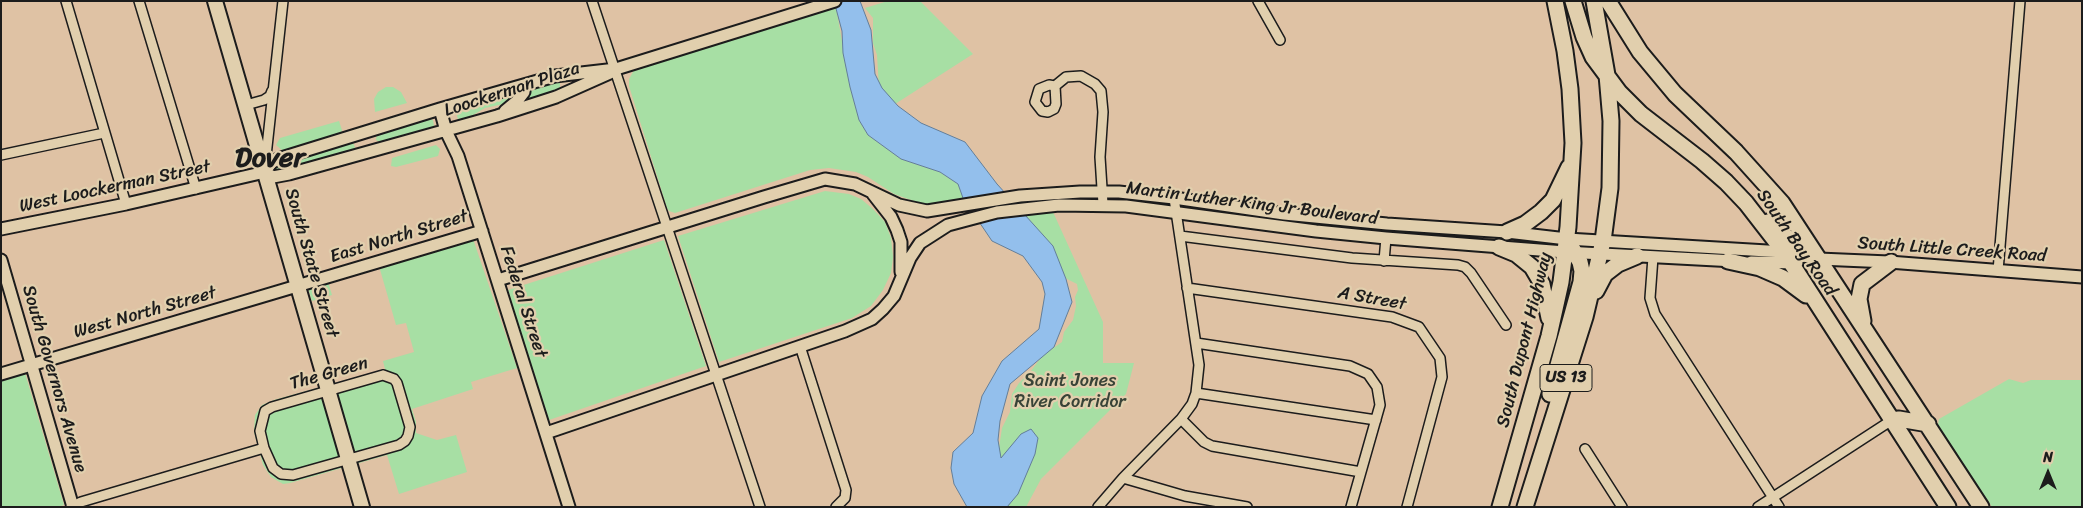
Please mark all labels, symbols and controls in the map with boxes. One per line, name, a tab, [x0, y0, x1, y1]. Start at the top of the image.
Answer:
street label: Loockerman Plaza	[442, 58, 582, 122]
district label: Dover	[235, 142, 305, 176]
street label: West Loockerman Street	[18, 156, 212, 218]
street label: Martin Luther King Jr Boulevard	[1125, 178, 1379, 230]
street label: South State Street	[279, 186, 343, 340]
street label: South Bay Road	[1751, 186, 1841, 300]
street label: East North Street	[327, 206, 471, 268]
street label: South Little Creek Road	[1857, 233, 2047, 267]
street label: Federal Street	[495, 243, 551, 361]
street label: South Dupont Highway	[1493, 250, 1557, 430]
street label: West North Street	[71, 282, 219, 344]
street label: A Street	[1336, 282, 1408, 316]
street label: South Governors Avenue	[17, 283, 91, 475]
street label: The Green	[287, 353, 371, 395]
road number: US 13	[1540, 364, 1592, 392]
park label: Saint Jones River Corridor	[1014, 370, 1126, 412]
text: N	[2043, 445, 2053, 470]
north arrow	[2023, 448, 2073, 498]

